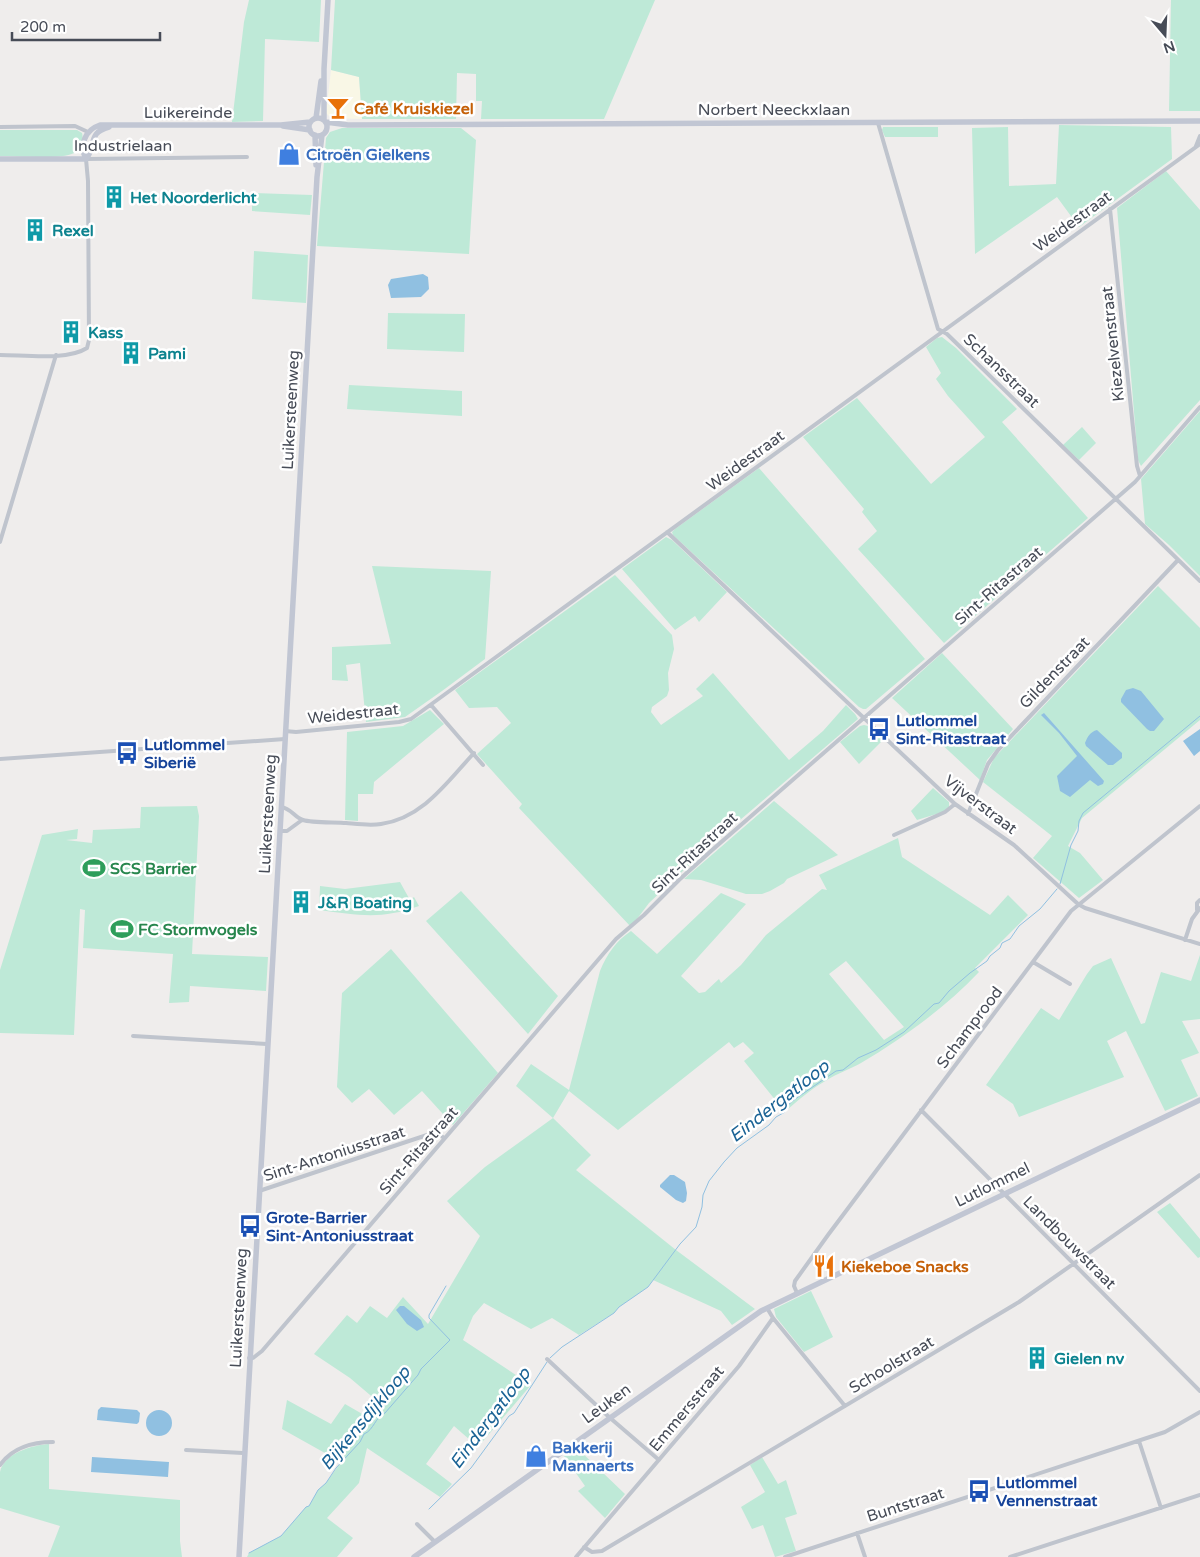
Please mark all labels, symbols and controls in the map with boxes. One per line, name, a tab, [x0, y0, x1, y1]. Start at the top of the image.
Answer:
scale bar	[12, 10, 160, 42]
north arrow	[1140, 10, 1190, 60]
text: 200 m	[20, 18, 66, 36]
text: N	[1161, 37, 1177, 57]
bar icon: Café Kruiskiezel	[325, 95, 351, 121]
place label: Café Kruiskiezel	[354, 99, 474, 119]
street label: Norbert Neeckxlaan	[698, 100, 850, 120]
street label: Luikereinde	[144, 103, 232, 123]
street label: Industrielaan	[74, 136, 172, 156]
shop icon: Citroën Gielkens	[276, 141, 302, 167]
place label: Citroën Gielkens	[306, 145, 430, 165]
building icon: Het Noorderlicht	[101, 184, 127, 210]
street label: Weidestraat	[1030, 187, 1115, 257]
place label: Het Noorderlicht	[130, 188, 257, 208]
building icon: Rexel	[22, 217, 48, 243]
place label: Rexel	[52, 221, 94, 241]
street label: Kiezelvenstraat	[1097, 285, 1129, 402]
building icon: Kass	[58, 319, 84, 345]
place label: Kass	[88, 323, 123, 343]
street label: Schansstraat	[959, 329, 1044, 412]
building icon: Pami	[118, 340, 144, 366]
place label: Pami	[148, 344, 186, 364]
street label: Luikersteenweg	[278, 350, 304, 470]
street label: Weidestraat	[703, 426, 788, 496]
street label: Sint-Ritastraat	[951, 542, 1047, 629]
street label: Gildenstraat	[1015, 632, 1094, 713]
street label: Weidestraat	[307, 699, 400, 729]
place label: Lutlommel Sint-Ritastraat	[896, 711, 1007, 749]
bus stop icon: Lutlommel Sint-Ritastraat	[866, 716, 892, 742]
place label: Lutlommel Siberië	[144, 735, 225, 773]
bus stop icon: Lutlommel Siberië	[114, 740, 140, 766]
street label: Luikersteenweg	[255, 754, 281, 874]
street label: Vijverstraat	[940, 771, 1021, 839]
street label: Sint-Ritastraat	[648, 808, 742, 898]
sports icon: SCS Barrier	[81, 855, 107, 881]
place label: SCS Barrier	[110, 859, 197, 879]
building icon: J&R Boating	[288, 889, 314, 915]
place label: J&R Boating	[317, 893, 412, 913]
sports icon: FC Stormvogels	[109, 916, 135, 942]
place label: FC Stormvogels	[138, 920, 258, 940]
street label: Schamprood	[933, 983, 1007, 1072]
water label: Eindergatloop	[725, 1054, 835, 1147]
street label: Sint-Ritastraat	[375, 1103, 462, 1199]
street label: Sint-Antoniusstraat	[261, 1122, 408, 1186]
street label: Lutlommel	[952, 1158, 1033, 1212]
street label: Landbouwstraat	[1018, 1192, 1120, 1294]
place label: Grote-Barrier Sint-Antoniusstraat	[266, 1208, 415, 1246]
bus stop icon: Grote-Barrier Sint-Antoniusstraat	[237, 1213, 263, 1239]
street label: Luikersteenweg	[226, 1248, 252, 1368]
restaurant icon: Kiekeboe Snacks	[811, 1253, 837, 1279]
place label: Kiekeboe Snacks	[841, 1257, 969, 1277]
street label: Schoolstraat	[846, 1332, 938, 1398]
building icon: Gielen nv	[1024, 1345, 1050, 1371]
place label: Gielen nv	[1054, 1349, 1125, 1369]
water label: Bijkensdijkloop	[315, 1360, 416, 1474]
water label: Eindergatloop	[445, 1362, 536, 1473]
street label: Emmersstraat	[645, 1362, 729, 1456]
street label: Leuken	[578, 1379, 635, 1428]
place label: Bakkerij Mannaerts	[552, 1438, 634, 1476]
shop icon: Bakkerij Mannaerts	[523, 1443, 549, 1469]
place label: Lutlommel Vennenstraat	[996, 1473, 1098, 1511]
bus stop icon: Lutlommel Vennenstraat	[966, 1478, 992, 1504]
street label: Buntstraat	[864, 1483, 947, 1527]

